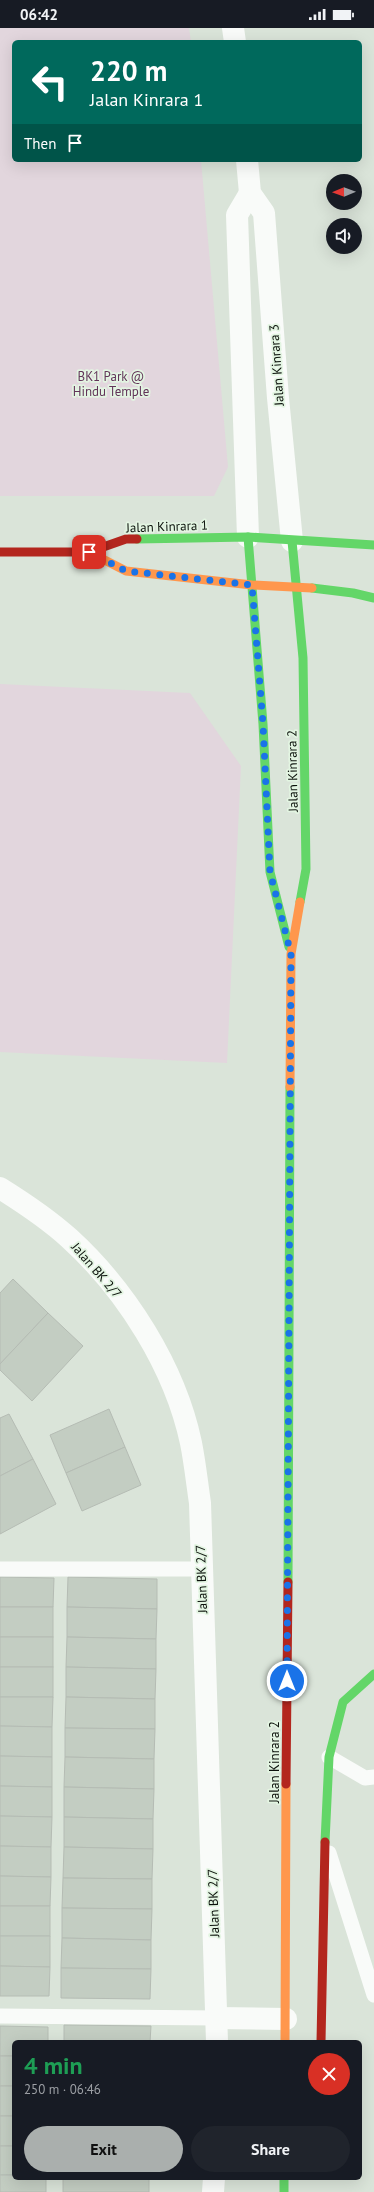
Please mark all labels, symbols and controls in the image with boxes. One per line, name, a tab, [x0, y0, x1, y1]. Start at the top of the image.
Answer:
text: 06:42	[20, 5, 58, 24]
text: 220 m	[90, 52, 167, 89]
icon: left	[24, 56, 76, 108]
text: Jalan Kinrara 1	[90, 88, 203, 111]
icon: arrive	[64, 132, 86, 154]
text: Then	[24, 134, 56, 153]
north arrow	[326, 174, 362, 210]
map controls	[326, 174, 362, 254]
button: sound	[326, 218, 362, 254]
street label: Jalan Kinrara 3	[265, 324, 288, 407]
park label: BK1 Park @ Hindu Temple	[73, 368, 149, 400]
street label: Jalan Kinrara 1	[125, 517, 208, 536]
pin	[72, 535, 106, 569]
icon: arrive	[78, 541, 100, 563]
street label: Jalan Kinrara 2	[283, 730, 302, 813]
street label: Jalan BK 2/7	[67, 1238, 125, 1302]
street label: Jalan BK 2/7	[192, 1544, 211, 1614]
position arrow	[266, 1660, 308, 1702]
street label: Jalan Kinrara 2	[266, 1721, 283, 1804]
street label: Jalan BK 2/7	[204, 1868, 223, 1938]
text: 4 min	[24, 2050, 83, 2081]
button: close	[308, 2053, 350, 2095]
text: 250 m · 06:46	[24, 2081, 101, 2098]
button: Exit	[24, 2126, 183, 2172]
button: Share	[191, 2126, 350, 2172]

